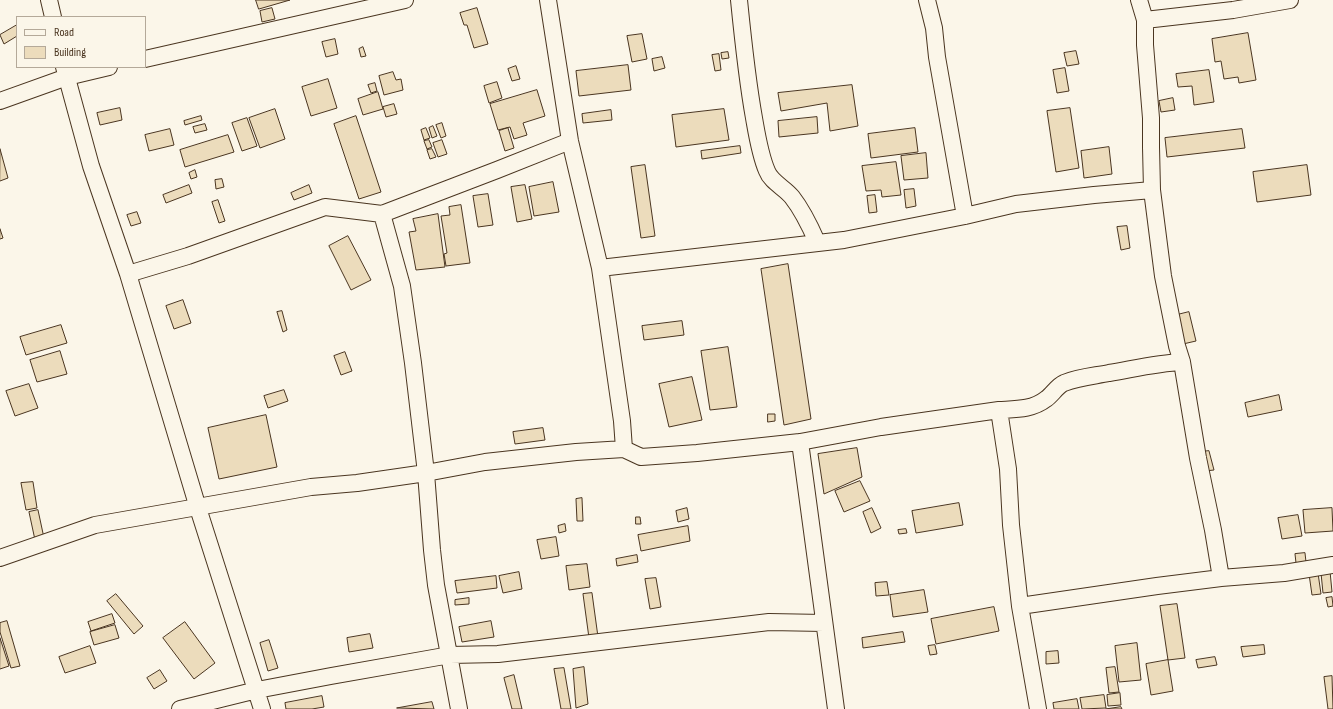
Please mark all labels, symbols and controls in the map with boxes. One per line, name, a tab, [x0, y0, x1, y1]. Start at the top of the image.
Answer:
legend	[16, 16, 146, 68]
text: Road	[54, 25, 74, 40]
text: Building	[54, 45, 86, 60]

